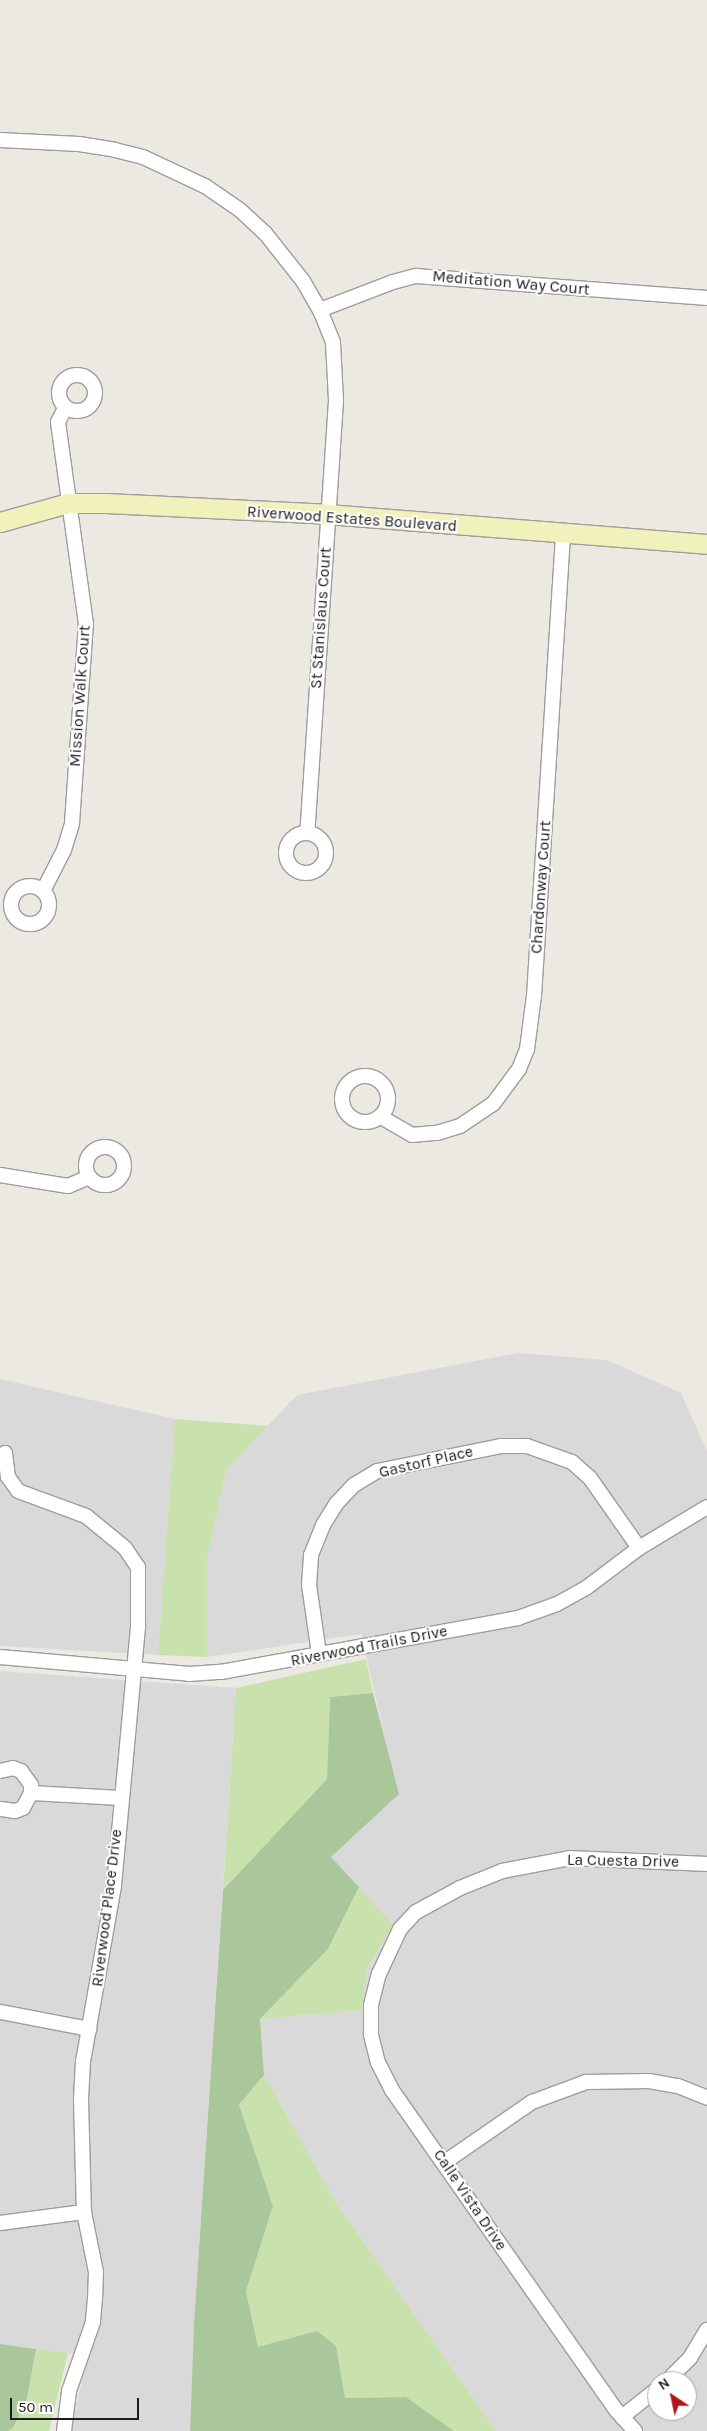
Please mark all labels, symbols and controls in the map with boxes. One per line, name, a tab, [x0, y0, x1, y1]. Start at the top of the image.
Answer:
street label: Meditation Way Court	[432, 267, 590, 299]
street label: Riverwood Estates Boulevard	[246, 502, 458, 536]
street label: St Stanislaus Court	[306, 546, 336, 690]
street label: Mission Walk Court	[65, 624, 95, 768]
street label: Chardonway Court	[527, 820, 555, 954]
street label: Gastorf Place	[377, 1442, 475, 1482]
street label: Riverwood Trails Drive	[289, 1621, 449, 1671]
street label: Riverwood Place Drive	[88, 1828, 126, 1988]
street label: La Cuesta Drive	[567, 1850, 679, 1872]
street label: Calle Vista Drive	[429, 2146, 511, 2254]
north arrow	[647, 2371, 697, 2421]
text: N	[655, 2374, 673, 2394]
scale bar	[12, 2388, 141, 2420]
text: 50 m	[18, 2398, 53, 2416]

